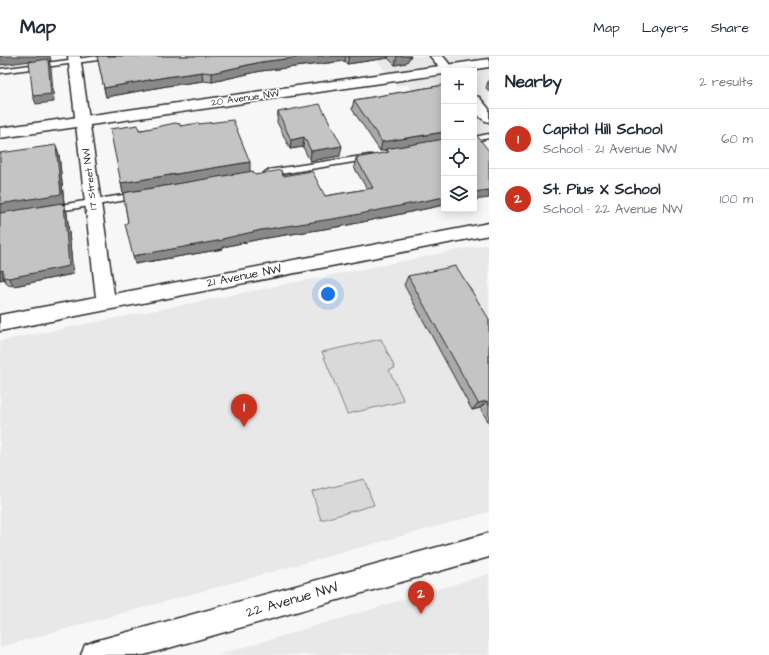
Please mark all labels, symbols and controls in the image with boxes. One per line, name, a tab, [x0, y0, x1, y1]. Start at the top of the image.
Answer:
text: Map	[20, 14, 56, 41]
text: Map	[593, 18, 620, 38]
text: Layers	[642, 18, 689, 38]
text: Share	[711, 18, 749, 38]
map controls	[441, 68, 477, 212]
button: +	[441, 68, 477, 104]
text: Nearby	[505, 70, 562, 94]
text: 2 results	[699, 73, 753, 91]
street label: 20 Avenue NW	[210, 86, 280, 110]
button: −	[441, 104, 477, 140]
text: Capitol Hill School	[543, 119, 663, 140]
text: 1	[517, 130, 519, 148]
text: 60 m	[721, 130, 753, 148]
button: locate	[441, 140, 477, 176]
text: School · 21 Avenue NW	[543, 140, 677, 158]
street label: 17 Street NW	[79, 147, 101, 211]
button: layers	[441, 176, 477, 212]
text: St. Pius X School	[543, 179, 661, 200]
text: 2	[514, 190, 522, 208]
text: 100 m	[720, 190, 753, 208]
text: School · 22 Avenue NW	[543, 200, 683, 218]
street label: 21 Avenue NW	[205, 260, 284, 292]
your location	[318, 284, 338, 304]
pin: 1	[231, 394, 257, 427]
street label: 22 Avenue NW	[244, 577, 340, 623]
pin: 2	[408, 581, 434, 614]

